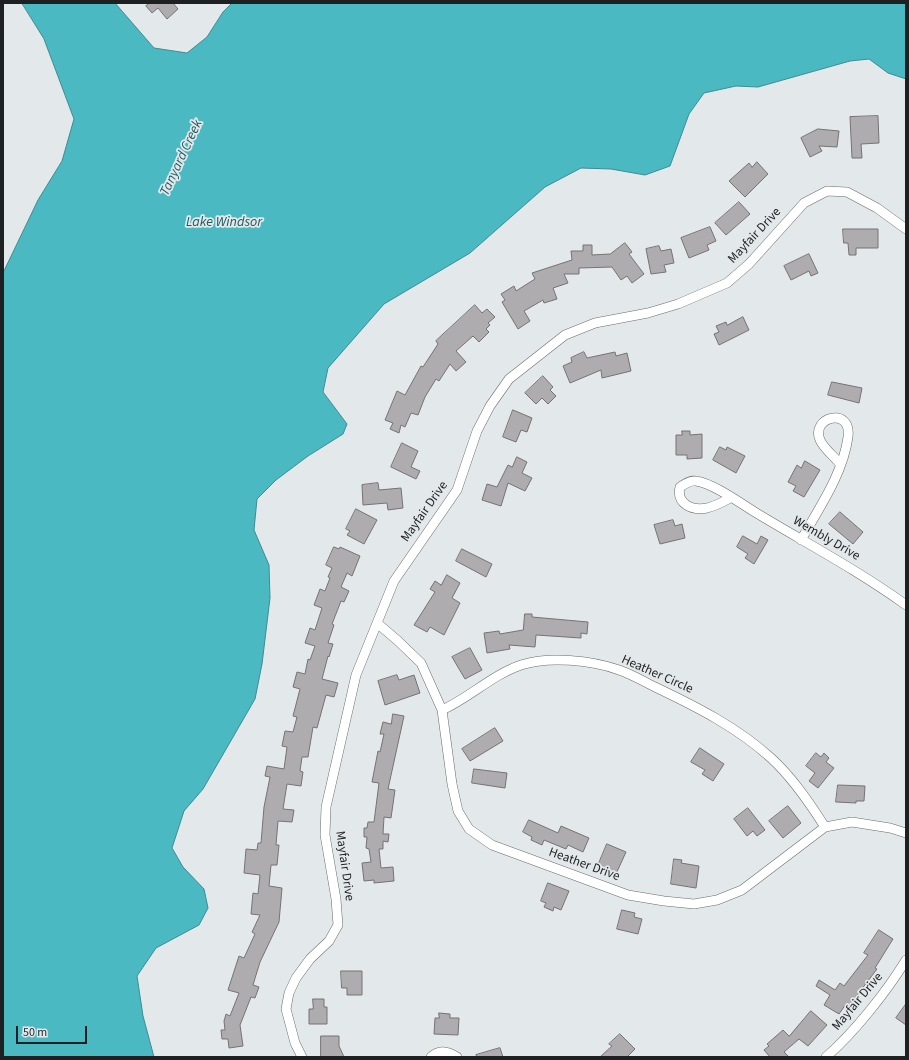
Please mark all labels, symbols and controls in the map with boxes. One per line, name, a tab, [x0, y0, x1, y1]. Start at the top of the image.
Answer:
water label: Tanyard Creek	[157, 117, 207, 199]
street label: Mayfair Drive	[725, 205, 785, 267]
water label: Lake Windsor	[186, 215, 262, 231]
street label: Mayfair Drive	[398, 479, 452, 545]
street label: Wembly Drive	[790, 514, 862, 564]
street label: Heather Circle	[619, 652, 695, 698]
street label: Mayfair Drive	[331, 830, 357, 902]
street label: Heather Drive	[546, 845, 622, 885]
street label: Mayfair Drive	[829, 970, 887, 1034]
scale bar	[18, 1018, 89, 1044]
text: 50 m	[23, 1024, 47, 1041]

